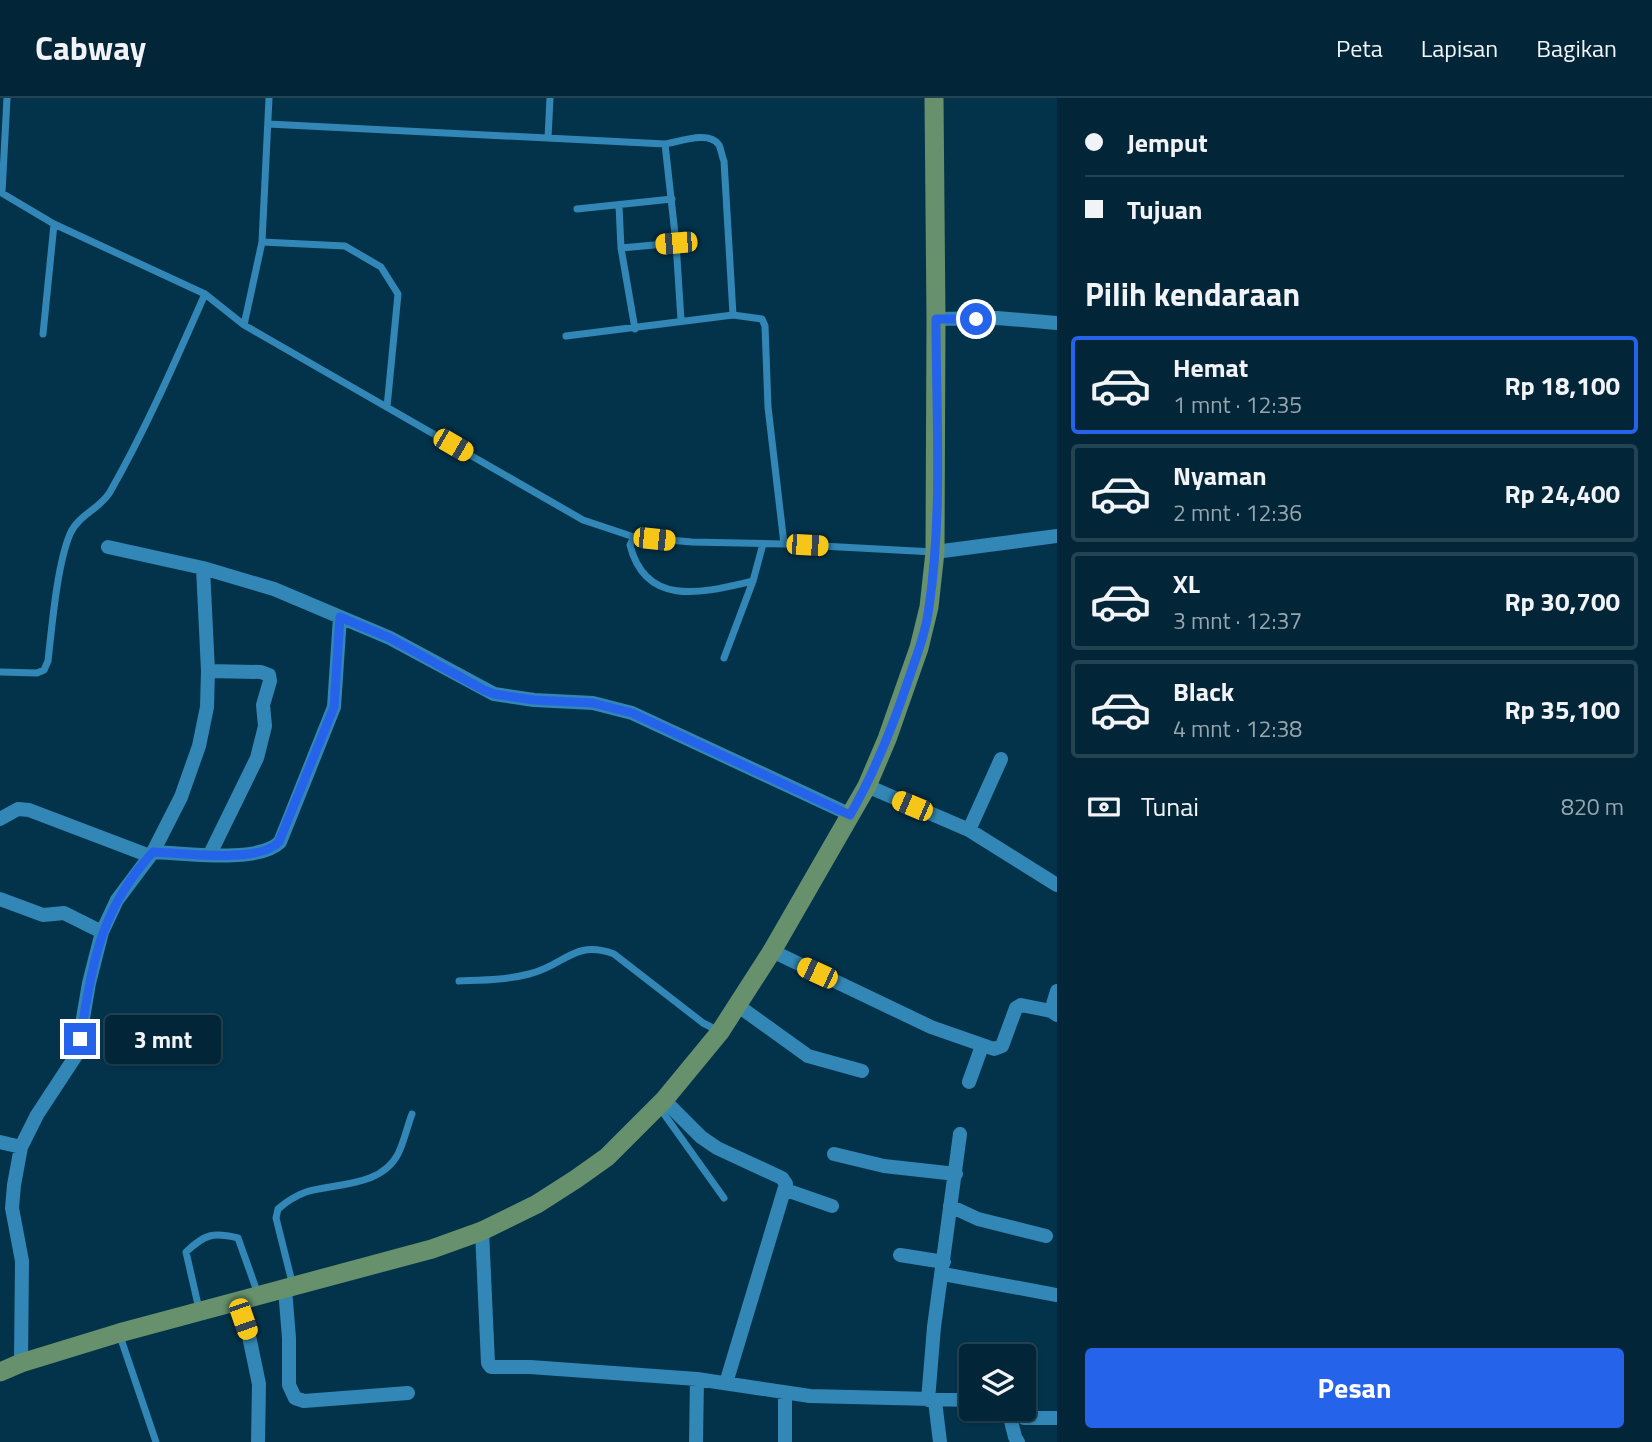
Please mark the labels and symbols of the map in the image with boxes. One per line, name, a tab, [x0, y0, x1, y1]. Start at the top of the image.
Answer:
car	[655, 231, 698, 255]
route start	[960, 303, 992, 335]
car	[430, 425, 477, 465]
car	[633, 526, 676, 552]
car	[786, 533, 829, 557]
car	[889, 788, 936, 824]
car	[794, 955, 841, 991]
callout: 3 mnt	[104, 1014, 220, 1063]
route end	[64, 1023, 96, 1055]
car	[227, 1296, 260, 1342]

